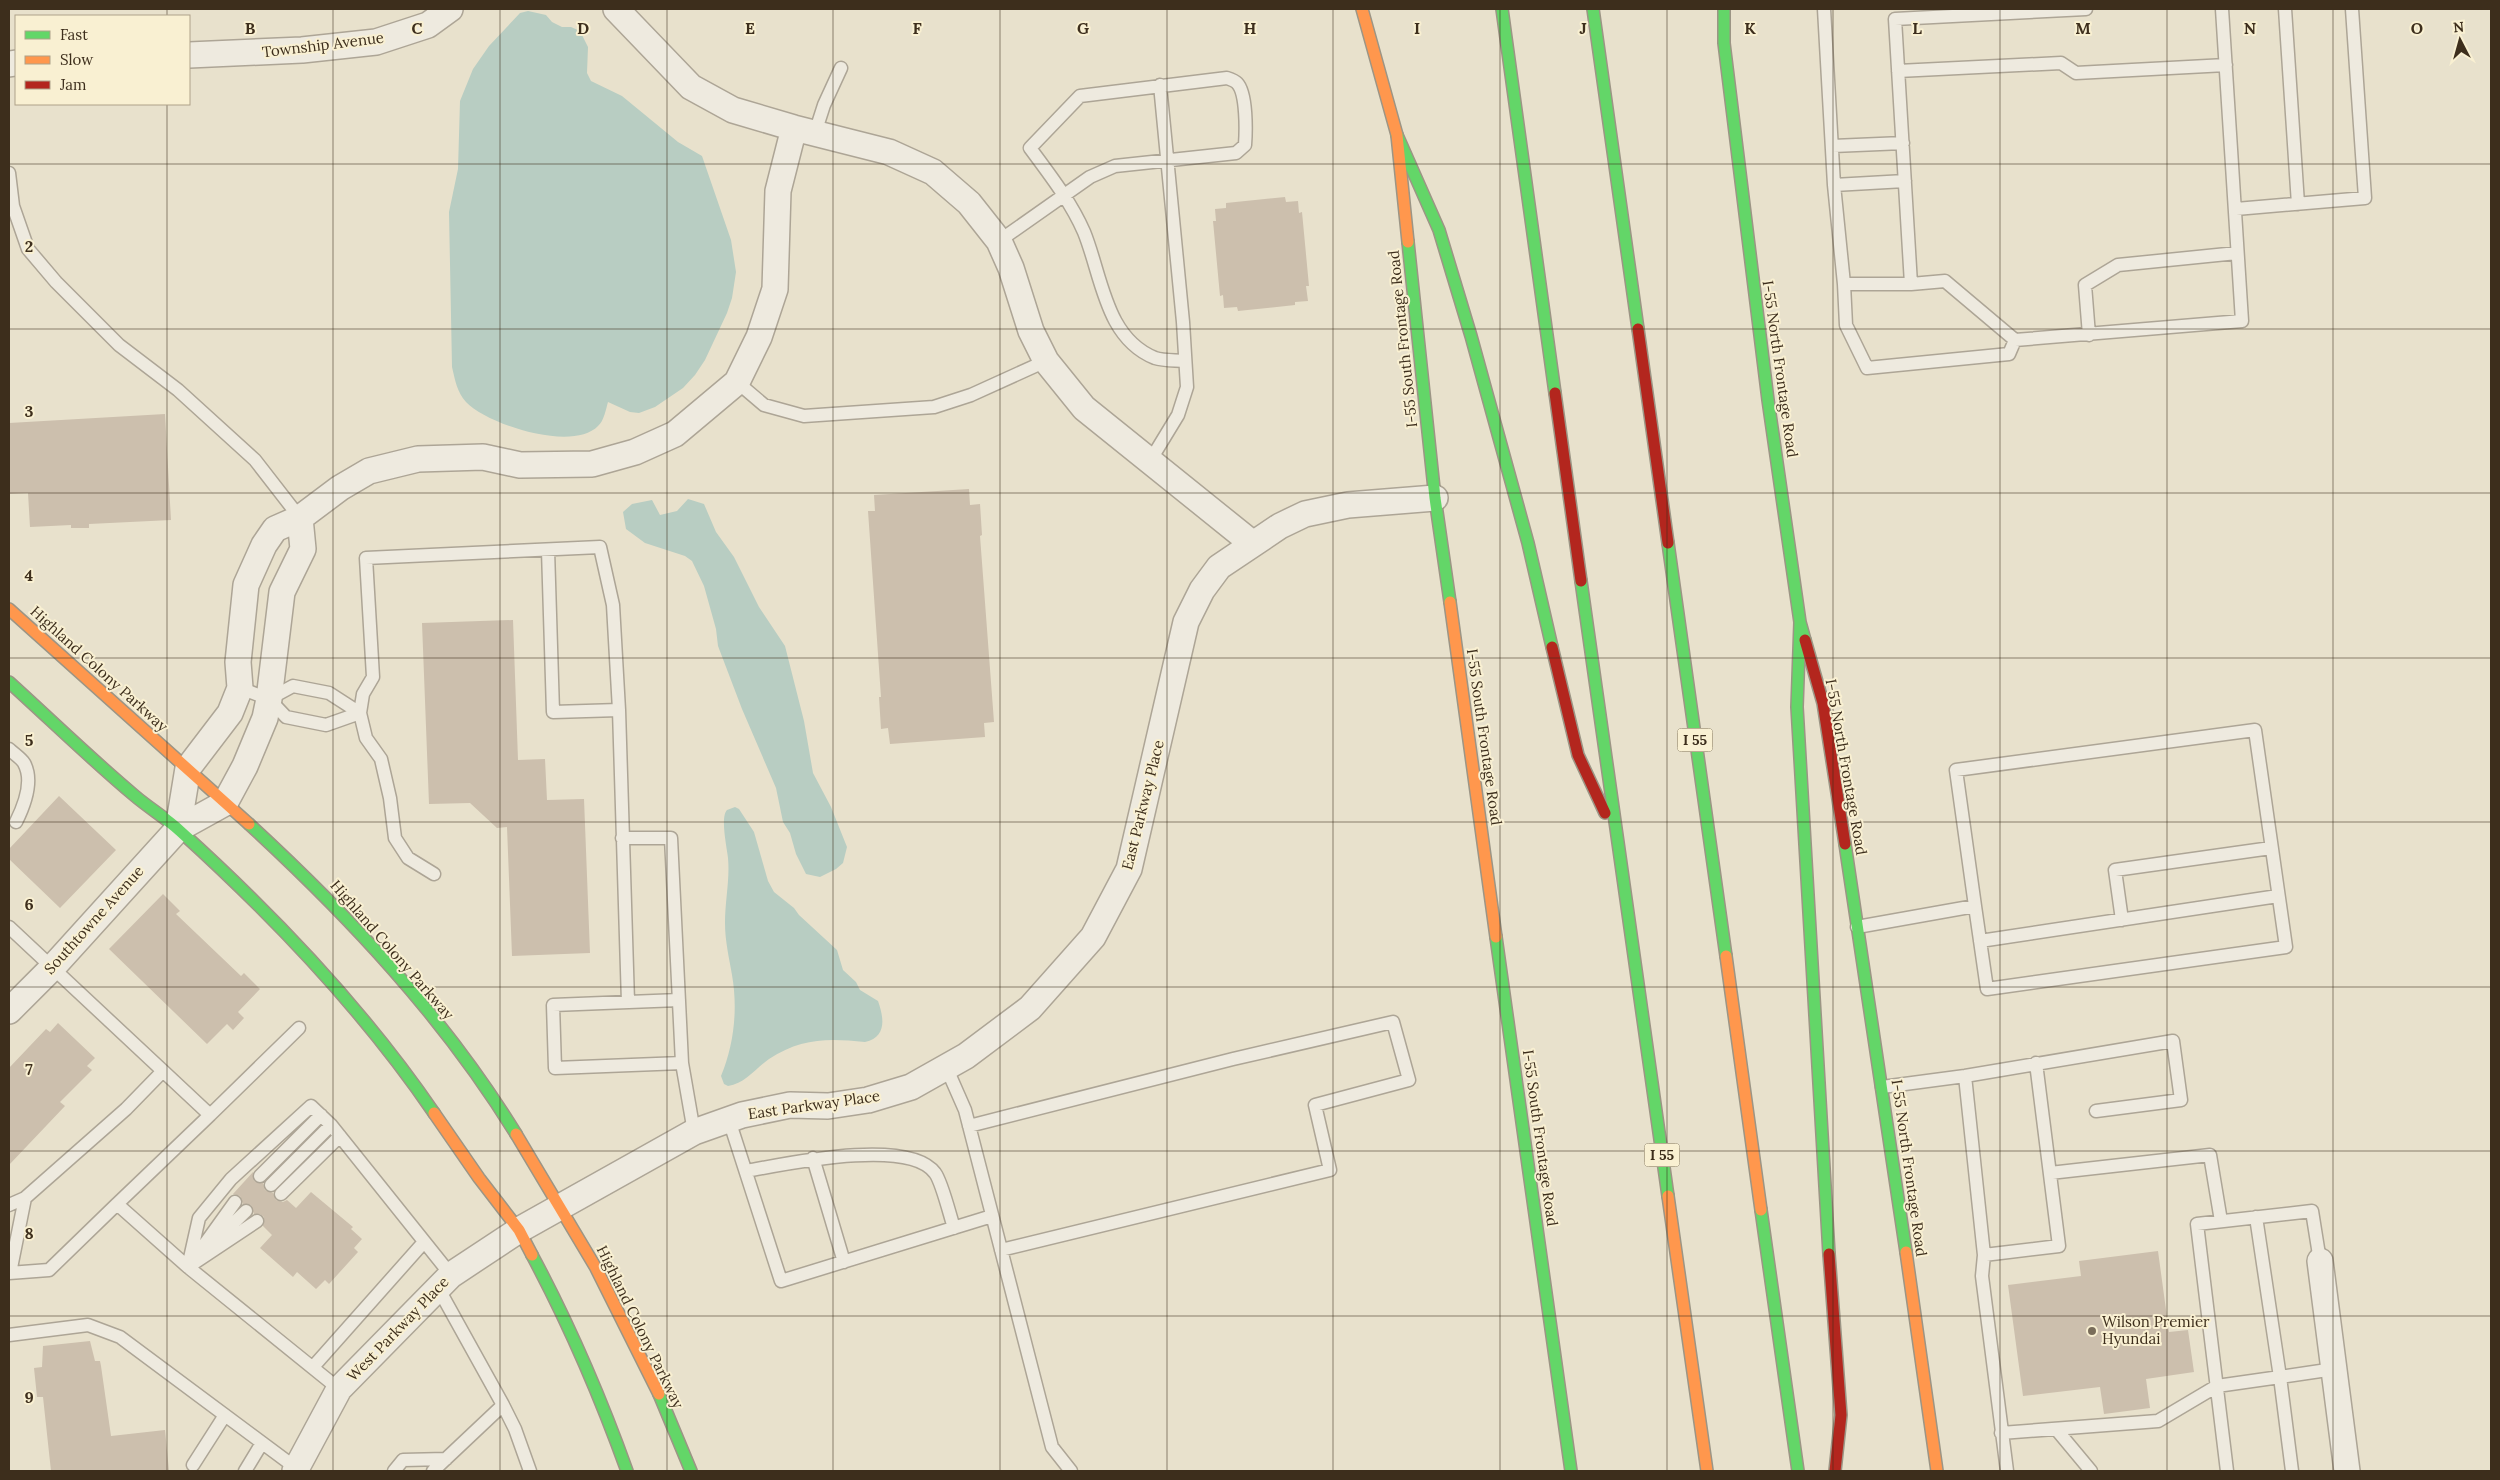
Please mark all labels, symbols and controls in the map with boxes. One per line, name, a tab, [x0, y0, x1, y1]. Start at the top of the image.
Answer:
legend	[15, 15, 190, 105]
north arrow	[2435, 15, 2485, 65]
text: B	[245, 18, 256, 38]
text: C	[411, 18, 423, 38]
text: D	[577, 18, 589, 38]
text: E	[745, 18, 755, 38]
text: F	[912, 18, 922, 38]
text: G	[1077, 18, 1089, 38]
text: H	[1244, 18, 1257, 38]
text: I	[1414, 18, 1420, 38]
text: J	[1579, 18, 1587, 38]
text: K	[1744, 18, 1756, 38]
text: L	[1912, 18, 1922, 38]
text: M	[2075, 18, 2091, 38]
text: N	[2244, 18, 2256, 38]
text: O	[2411, 18, 2423, 38]
text: N	[2452, 18, 2465, 37]
text: Fast	[60, 25, 88, 44]
street label: Township Avenue	[261, 28, 385, 61]
text: Slow	[60, 50, 93, 69]
text: Jam	[59, 75, 87, 94]
text: 2	[25, 236, 33, 256]
street label: I-55 South Frontage Road	[1384, 249, 1421, 429]
street label: I-55 North Frontage Road	[1759, 279, 1802, 459]
text: 3	[25, 401, 34, 421]
text: 4	[25, 565, 34, 585]
street label: Highland Colony Parkway	[27, 602, 172, 736]
street label: I-55 South Frontage Road	[1463, 647, 1506, 827]
street label: I-55 North Frontage Road	[1822, 677, 1871, 857]
road number: I 55	[1678, 728, 1712, 752]
text: 5	[25, 730, 34, 750]
street label: East Parkway Place	[1117, 738, 1168, 872]
street label: Southtowne Avenue	[40, 861, 147, 978]
street label: Highland Colony Parkway	[327, 876, 458, 1023]
text: 6	[24, 894, 34, 914]
street label: I-55 South Frontage Road	[1519, 1048, 1562, 1228]
text: 7	[25, 1059, 33, 1079]
street label: I-55 North Frontage Road	[1888, 1078, 1931, 1258]
street label: East Parkway Place	[747, 1086, 881, 1123]
road number: I 55	[1644, 1144, 1680, 1166]
text: 8	[24, 1223, 34, 1243]
street label: Highland Colony Parkway	[593, 1242, 688, 1411]
street label: West Parkway Place	[343, 1272, 453, 1385]
place label: Wilson Premier Hyundai	[2102, 1312, 2210, 1348]
marker: Wilson Premier Hyundai	[2086, 1325, 2098, 1337]
text: 9	[24, 1387, 34, 1407]

